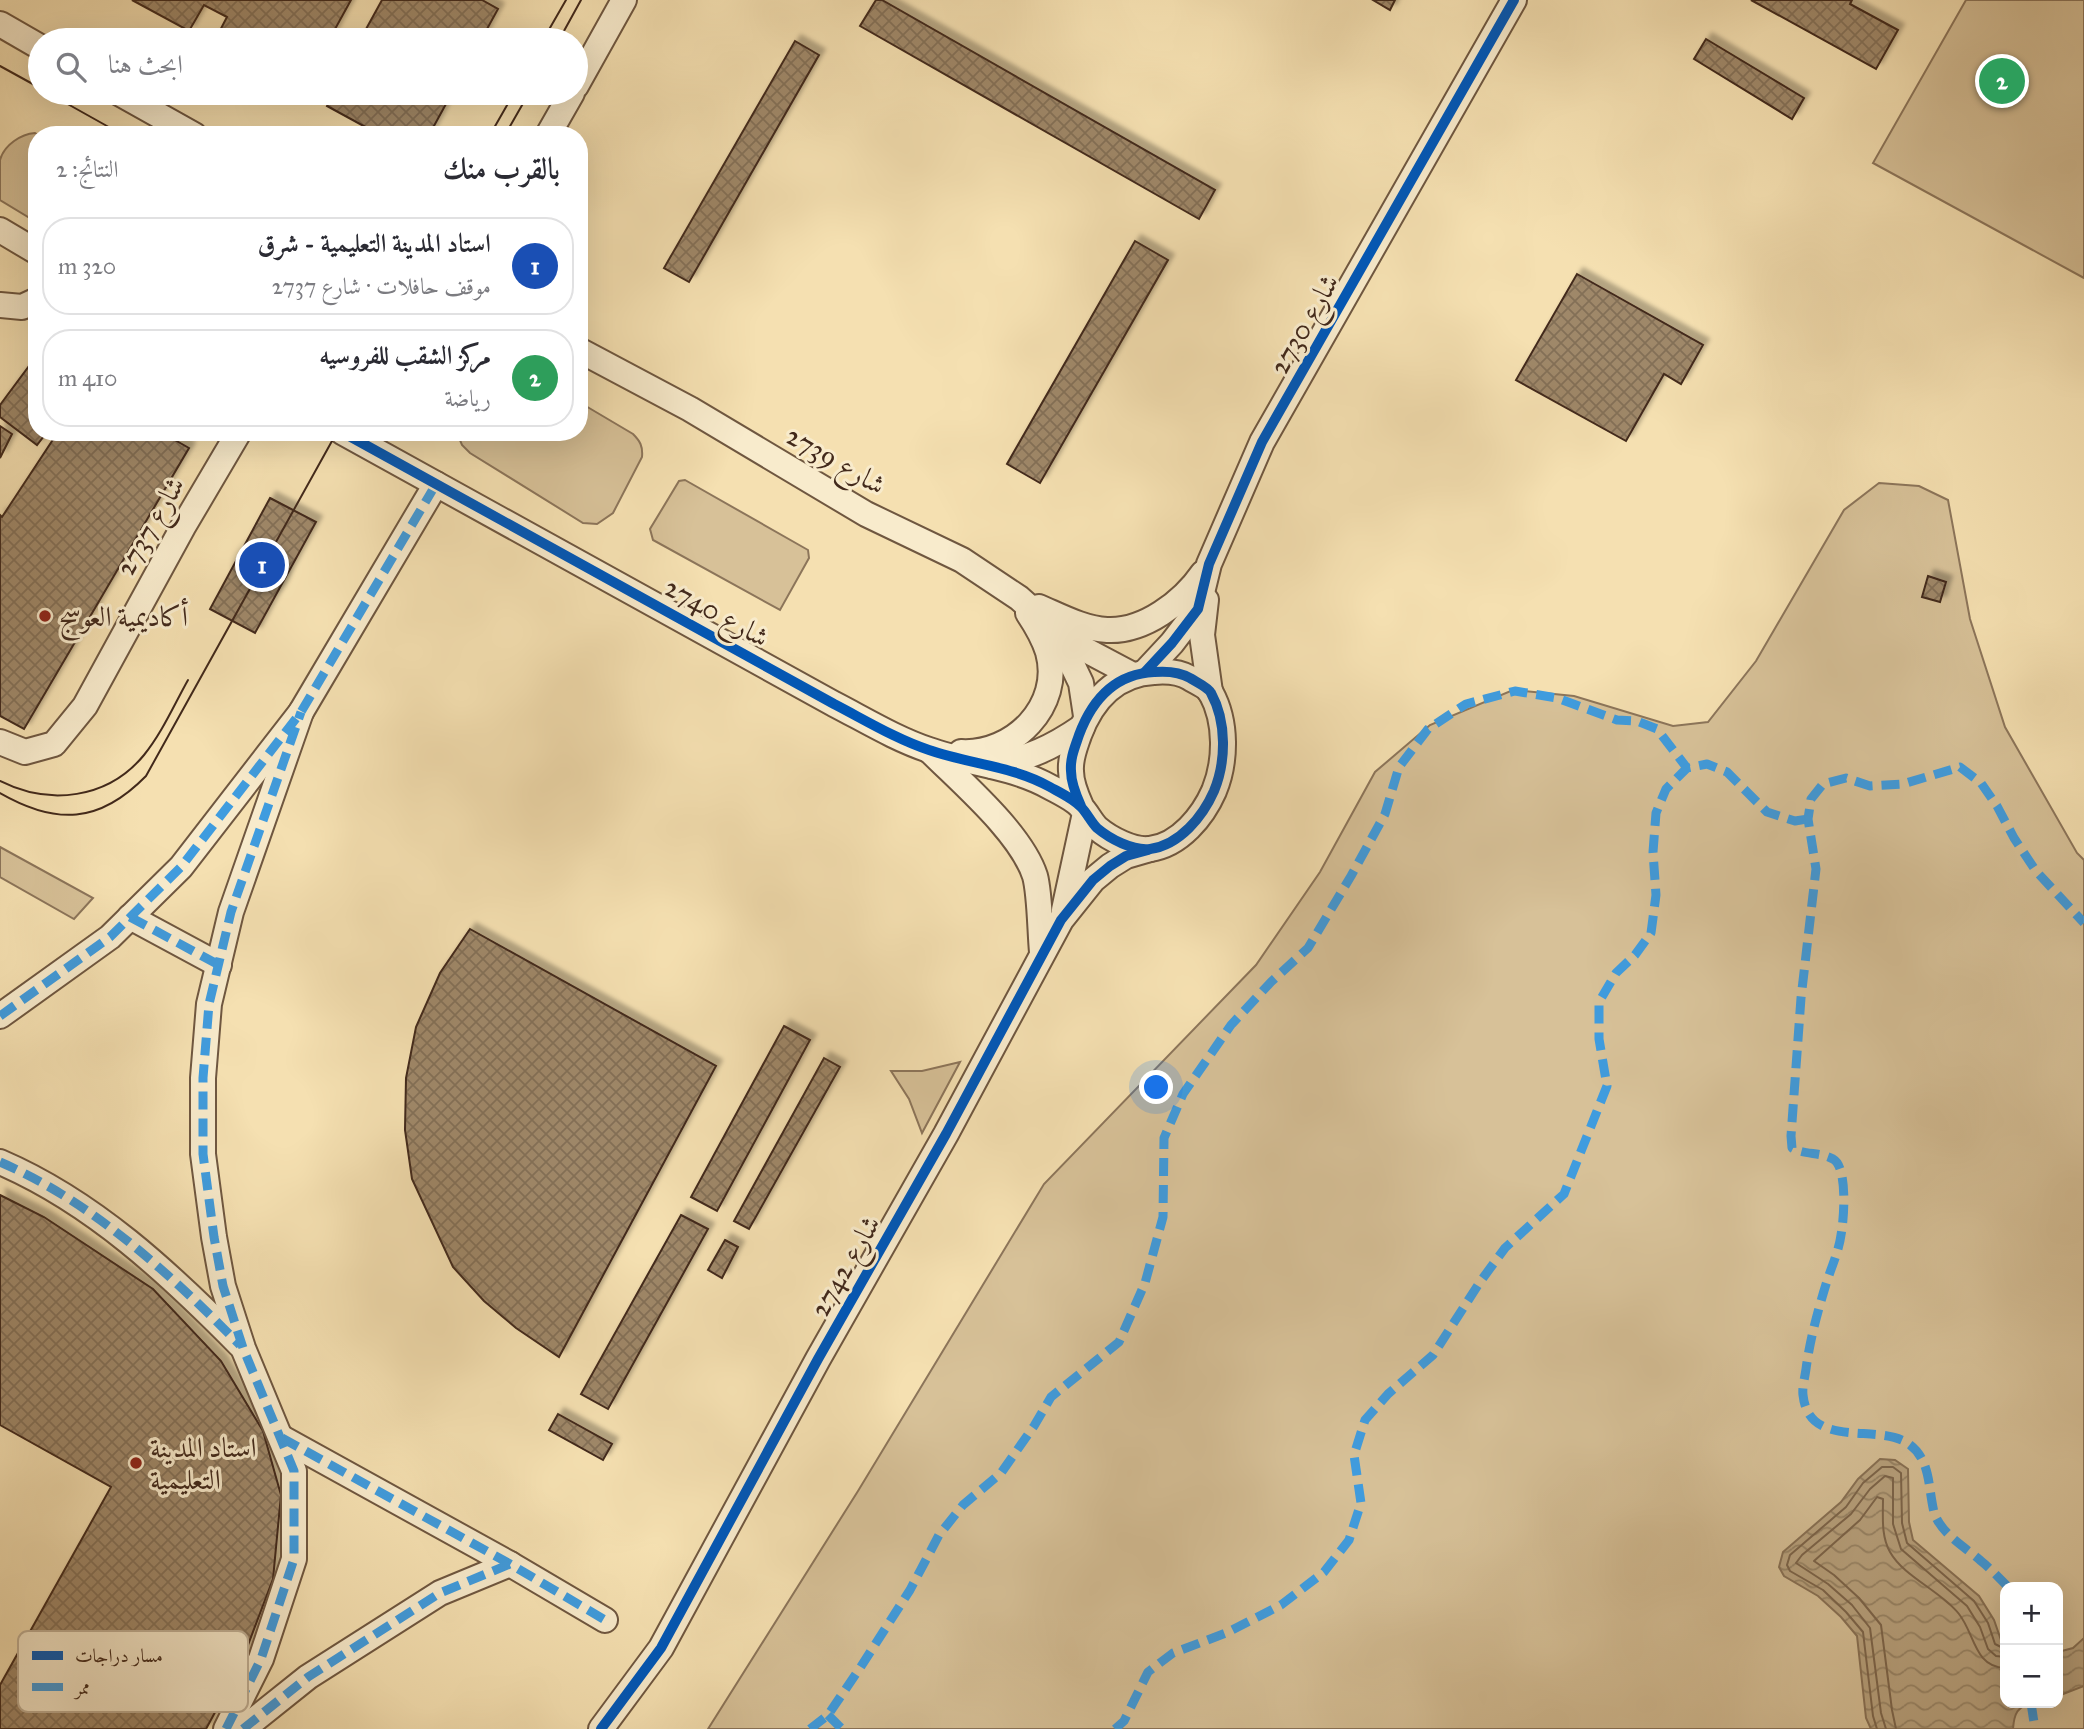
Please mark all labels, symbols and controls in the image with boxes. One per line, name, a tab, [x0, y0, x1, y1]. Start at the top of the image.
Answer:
search box	[28, 28, 588, 105]
icon: search	[52, 48, 90, 86]
text: ابحث هنا	[108, 48, 183, 80]
pin: 2	[1979, 55, 2025, 107]
text: بالقرب منك	[443, 151, 560, 187]
text: النتائج: 2	[56, 155, 118, 183]
text: استاد المدينة التعليمية - شرق	[258, 227, 491, 259]
text: 320 m	[58, 252, 116, 280]
text: 1	[530, 252, 540, 280]
street label: شارع 2730	[1261, 268, 1352, 383]
text: موقف حافلات · شارع 2737	[272, 272, 491, 300]
text: مركز الشقب للفروسيه	[319, 339, 491, 371]
text: 410 m	[58, 364, 117, 392]
text: 2	[529, 364, 541, 392]
text: رياضة	[445, 384, 491, 412]
street label: شارع 2739	[777, 418, 892, 508]
street label: شارع 2737	[108, 470, 198, 585]
pin: 1	[239, 539, 285, 591]
street label: شارع 2740	[656, 569, 775, 660]
place label: أكاديمية العوسج	[59, 597, 189, 641]
marker: أكاديمية العوسج	[37, 608, 53, 624]
your location	[1139, 1070, 1173, 1104]
street label: شارع 2742	[802, 1209, 893, 1326]
place label: استاد المدينة التعليمية	[150, 1430, 257, 1497]
marker: استاد المدينة التعليمية	[128, 1455, 144, 1471]
map controls	[2000, 1582, 2063, 1708]
button: +	[2000, 1582, 2063, 1645]
legend	[18, 1631, 248, 1712]
text: مسار دراجات	[75, 1644, 163, 1667]
button: −	[2000, 1645, 2063, 1708]
text: ممر	[73, 1676, 90, 1700]

